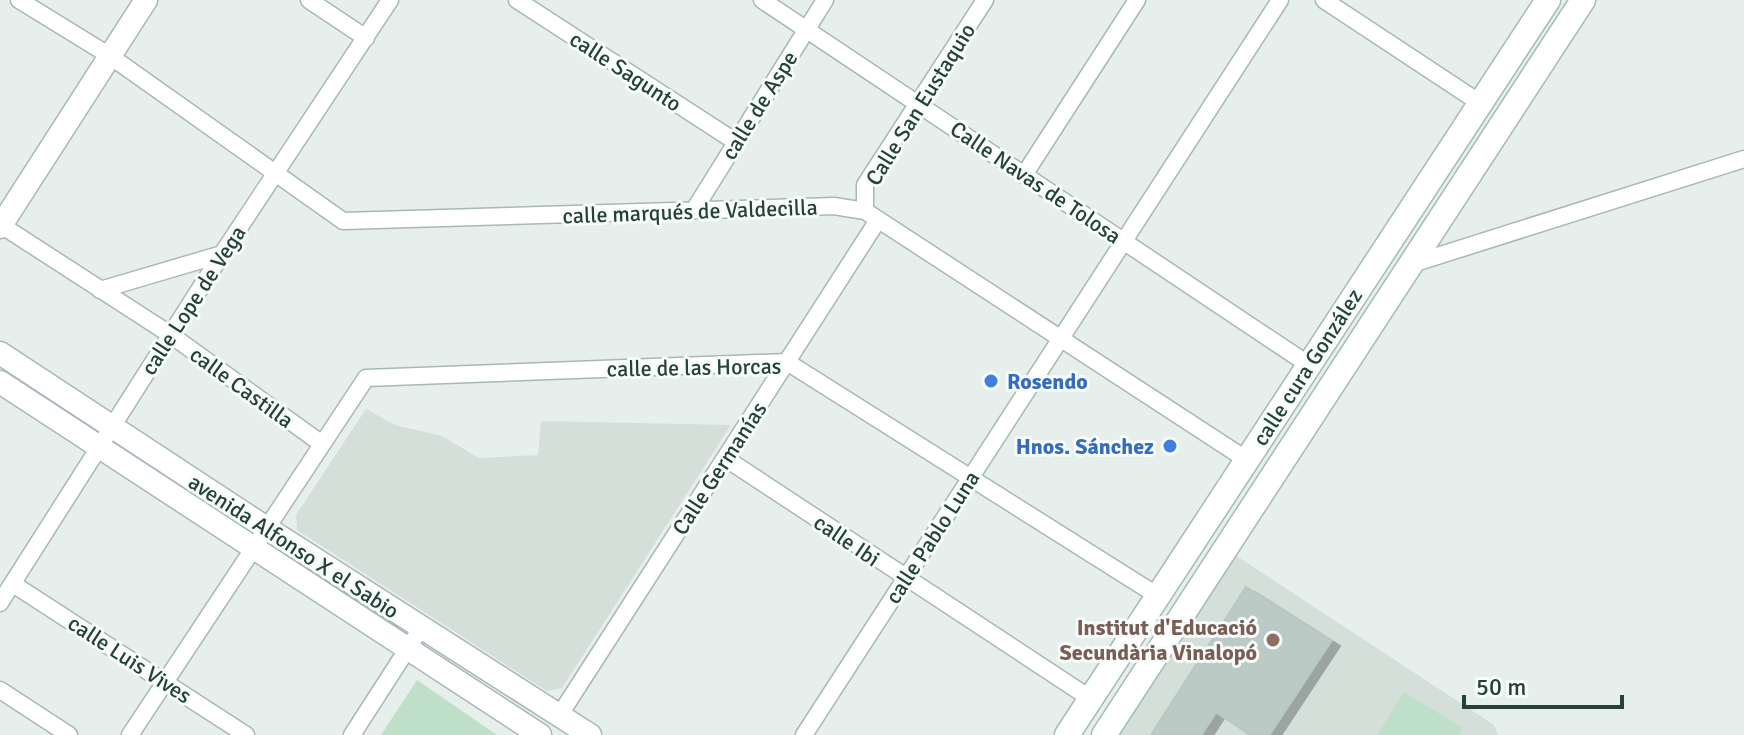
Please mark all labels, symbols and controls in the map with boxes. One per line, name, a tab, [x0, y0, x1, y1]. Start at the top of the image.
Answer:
street label: Calle San Eustaquio	[860, 18, 981, 190]
street label: calle Sagunto	[565, 25, 687, 118]
street label: calle de Aspe	[715, 46, 803, 165]
street label: Calle Navas de Tolosa	[945, 115, 1126, 250]
street label: calle marqués de Valdecilla	[562, 194, 818, 229]
street label: calle Lope de Vega	[135, 221, 252, 380]
street label: calle cura González	[1247, 284, 1368, 451]
street label: calle Castilla	[185, 341, 299, 434]
street label: calle de las Horcas	[606, 352, 782, 383]
place label: Rosendo	[1007, 368, 1088, 395]
marker: Rosendo	[982, 372, 1000, 390]
street label: Calle Germanías	[666, 397, 772, 540]
place label: Hnos. Sánchez	[1016, 433, 1154, 460]
marker: Hnos. Sánchez	[1161, 437, 1179, 455]
street label: calle Pablo Luna	[879, 466, 985, 609]
street label: avenida Alfonso X el Sabio	[183, 468, 404, 625]
street label: calle Ibi	[809, 509, 885, 572]
street label: calle Luis Vives	[63, 609, 197, 709]
place label: Institut d'Educació Secundària Vinalopó	[1060, 614, 1257, 666]
marker: Institut d'Educació Secundària Vinalopó	[1264, 631, 1282, 649]
scale bar	[1464, 659, 1622, 709]
text: 50 m	[1476, 672, 1526, 702]

